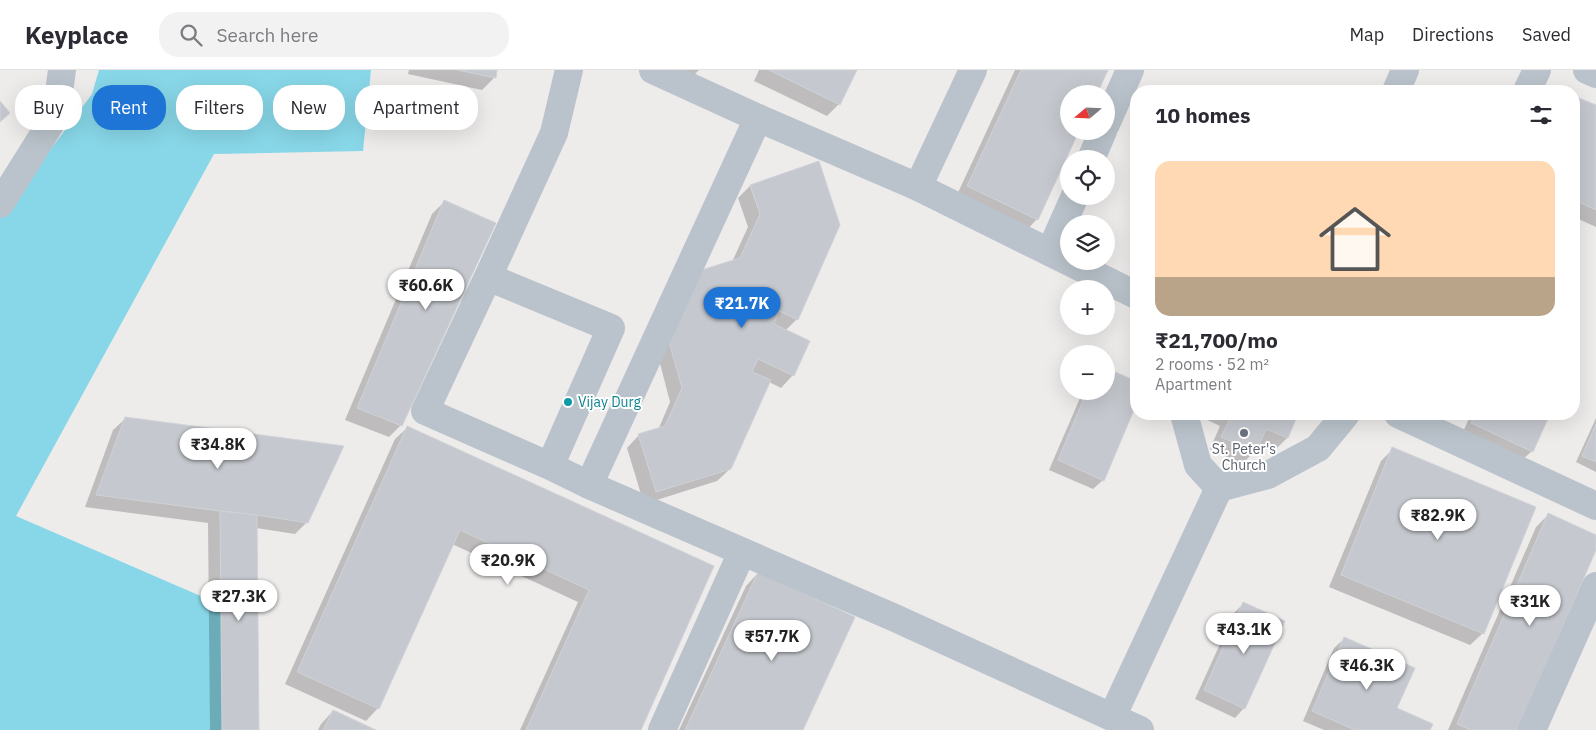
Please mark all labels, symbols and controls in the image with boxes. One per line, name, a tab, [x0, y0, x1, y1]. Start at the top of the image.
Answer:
search box	[159, 12, 509, 57]
text: Keyplace	[25, 19, 129, 51]
icon: search	[177, 21, 205, 49]
text: Search here	[217, 23, 318, 47]
text: Map	[1349, 23, 1384, 46]
text: Directions	[1412, 23, 1494, 46]
text: Saved	[1522, 23, 1571, 46]
chip: Buy	[15, 85, 82, 130]
chip: Rent	[92, 85, 166, 130]
chip: Filters	[176, 85, 263, 130]
chip: New	[273, 85, 345, 130]
chip: Apartment	[355, 85, 478, 130]
north arrow	[1060, 85, 1115, 140]
map controls	[1060, 85, 1115, 400]
text: 10 homes	[1155, 101, 1251, 129]
icon: filters	[1527, 101, 1555, 129]
button: locate	[1060, 150, 1115, 205]
icon: home	[1310, 194, 1400, 284]
button: layers	[1060, 215, 1115, 270]
pin: ₹60.6K	[385, 268, 467, 311]
text: ₹60.6K	[399, 275, 453, 295]
button: +	[1060, 280, 1115, 335]
pin: ₹21.7K	[701, 286, 783, 329]
text: ₹21.7K	[715, 293, 769, 313]
text: ₹21,700/mo	[1155, 326, 1278, 354]
button: −	[1060, 345, 1115, 400]
text: 2 rooms · 52 m²	[1155, 354, 1269, 374]
text: Apartment	[1155, 374, 1232, 394]
place label: Vijay Durg	[578, 393, 641, 411]
marker: Vijay Durg	[562, 396, 574, 408]
marker: St. Peter's Church	[1238, 427, 1250, 439]
pin: ₹34.8K	[177, 428, 259, 470]
text: ₹34.8K	[191, 434, 245, 454]
place label: St. Peter's Church	[1212, 440, 1276, 474]
pin: ₹82.9K	[1397, 498, 1479, 541]
text: ₹82.9K	[1411, 505, 1465, 525]
pin: ₹20.9K	[467, 544, 549, 586]
text: ₹20.9K	[481, 550, 535, 570]
pin: ₹27.3K	[198, 580, 280, 622]
pin: ₹31K	[1500, 584, 1560, 627]
text: ₹27.3K	[212, 586, 266, 606]
text: ₹31K	[1510, 591, 1550, 611]
pin: ₹43.1K	[1203, 612, 1285, 655]
text: ₹43.1K	[1217, 619, 1271, 639]
pin: ₹57.7K	[731, 620, 813, 662]
text: ₹57.7K	[745, 626, 799, 646]
pin: ₹46.3K	[1326, 648, 1408, 691]
text: ₹46.3K	[1340, 655, 1394, 675]

